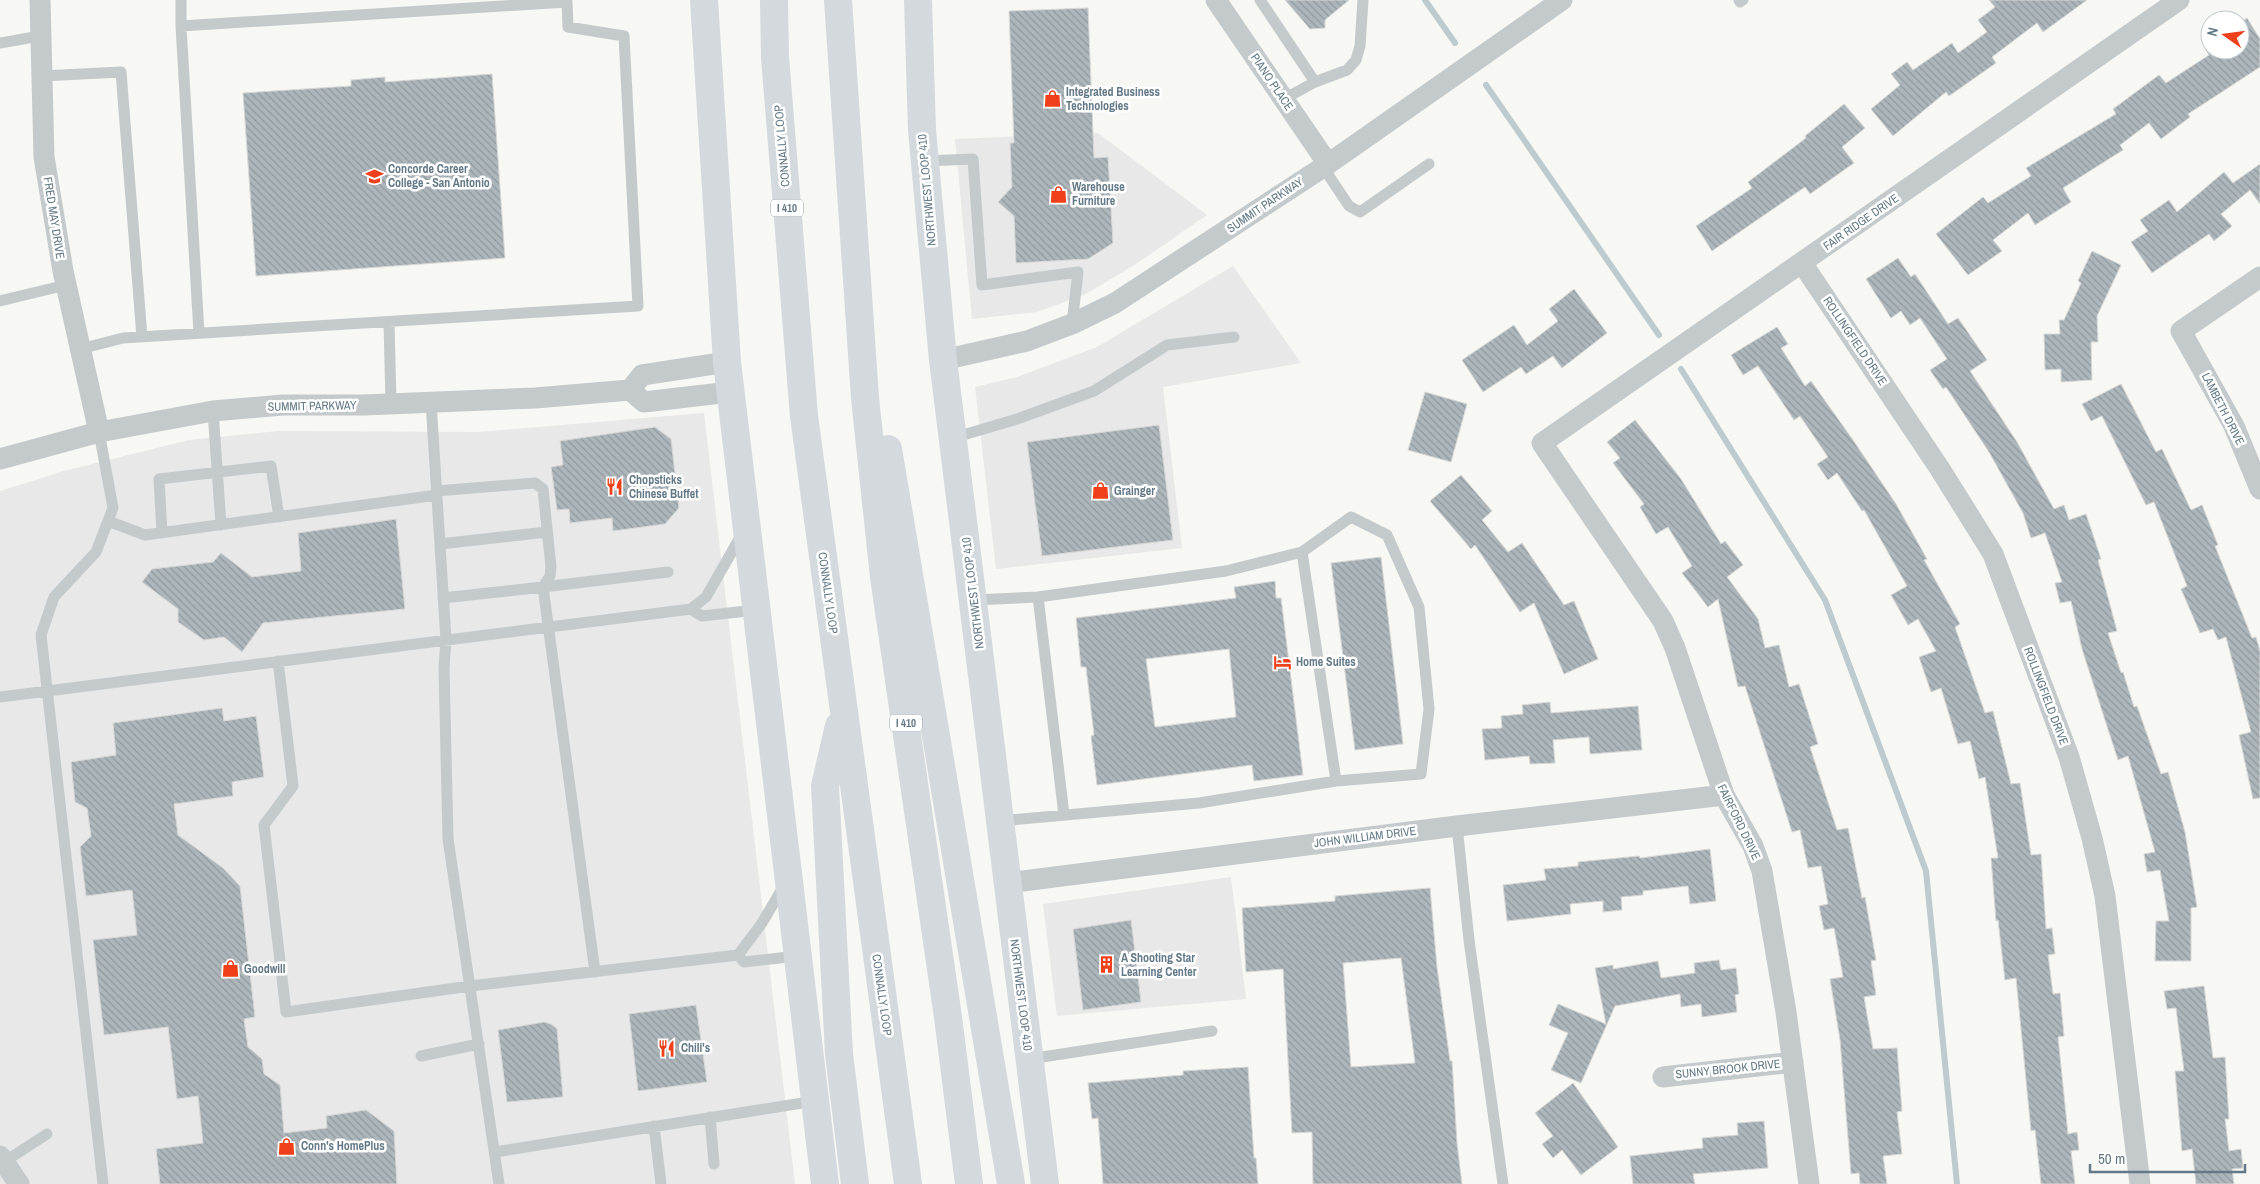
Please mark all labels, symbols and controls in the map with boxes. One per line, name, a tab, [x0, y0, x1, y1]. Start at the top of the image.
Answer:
north arrow	[2200, 10, 2250, 60]
text: N	[2203, 26, 2222, 38]
street label: PIANO PLACE	[1247, 50, 1297, 114]
place label: Integrated Business Technologies	[1066, 84, 1161, 114]
shop icon: Integrated Business Technologies	[1042, 89, 1062, 109]
street label: CONNALLY LOOP	[770, 104, 794, 188]
street label: NORTHWEST LOOP 410	[914, 133, 940, 247]
place label: Concorde Career College - San Antonio	[388, 161, 490, 191]
school or university icon: Concorde Career College - San Antonio	[364, 166, 384, 186]
street label: SUMMIT PARKWAY	[1224, 173, 1307, 236]
street label: FRED MAY DRIVE	[40, 176, 68, 260]
place label: Warehouse Furniture	[1072, 179, 1125, 209]
shop icon: Warehouse Furniture	[1048, 184, 1068, 204]
street label: FAIR RIDGE DRIVE	[1820, 190, 1902, 254]
road number: I 410	[771, 200, 803, 217]
street label: ROLLINGFIELD DRIVE	[1819, 293, 1891, 389]
street label: LAMBETH DRIVE	[2198, 370, 2248, 448]
street label: SUMMIT PARKWAY	[267, 397, 357, 415]
place label: Chopsticks Chinese Buffet	[629, 472, 699, 502]
restaurant icon: Chopsticks Chinese Buffet	[605, 477, 625, 497]
shop icon: Grainger	[1090, 481, 1110, 501]
place label: Grainger	[1114, 483, 1155, 499]
street label: NORTHWEST LOOP 410	[958, 536, 988, 650]
street label: CONNALLY LOOP	[814, 551, 842, 635]
street label: ROLLINGFIELD DRIVE	[2020, 645, 2072, 747]
hotel icon: Home Suites	[1272, 652, 1292, 672]
place label: Home Suites	[1296, 654, 1356, 670]
road number: I 410	[890, 714, 922, 731]
street label: FAIRFORD DRIVE	[1714, 781, 1764, 863]
street label: JOHN WILLIAM DRIVE	[1313, 823, 1417, 851]
street label: NORTHWEST LOOP 410	[1006, 938, 1036, 1052]
place label: A Shooting Star Learning Center	[1121, 950, 1197, 980]
street label: CONNALLY LOOP	[868, 953, 896, 1037]
building icon: A Shooting Star Learning Center	[1097, 955, 1117, 975]
shop icon: Goodwill	[220, 959, 240, 979]
place label: Goodwill	[244, 961, 286, 977]
restaurant icon: Chili's	[657, 1038, 677, 1058]
place label: Chili's	[681, 1040, 711, 1056]
street label: SUNNY BROOK DRIVE	[1675, 1056, 1781, 1082]
shop icon: Conn's HomePlus	[277, 1136, 297, 1156]
place label: Conn's HomePlus	[301, 1138, 385, 1154]
scale bar	[2090, 1142, 2245, 1174]
text: 50 m	[2098, 1148, 2125, 1169]

